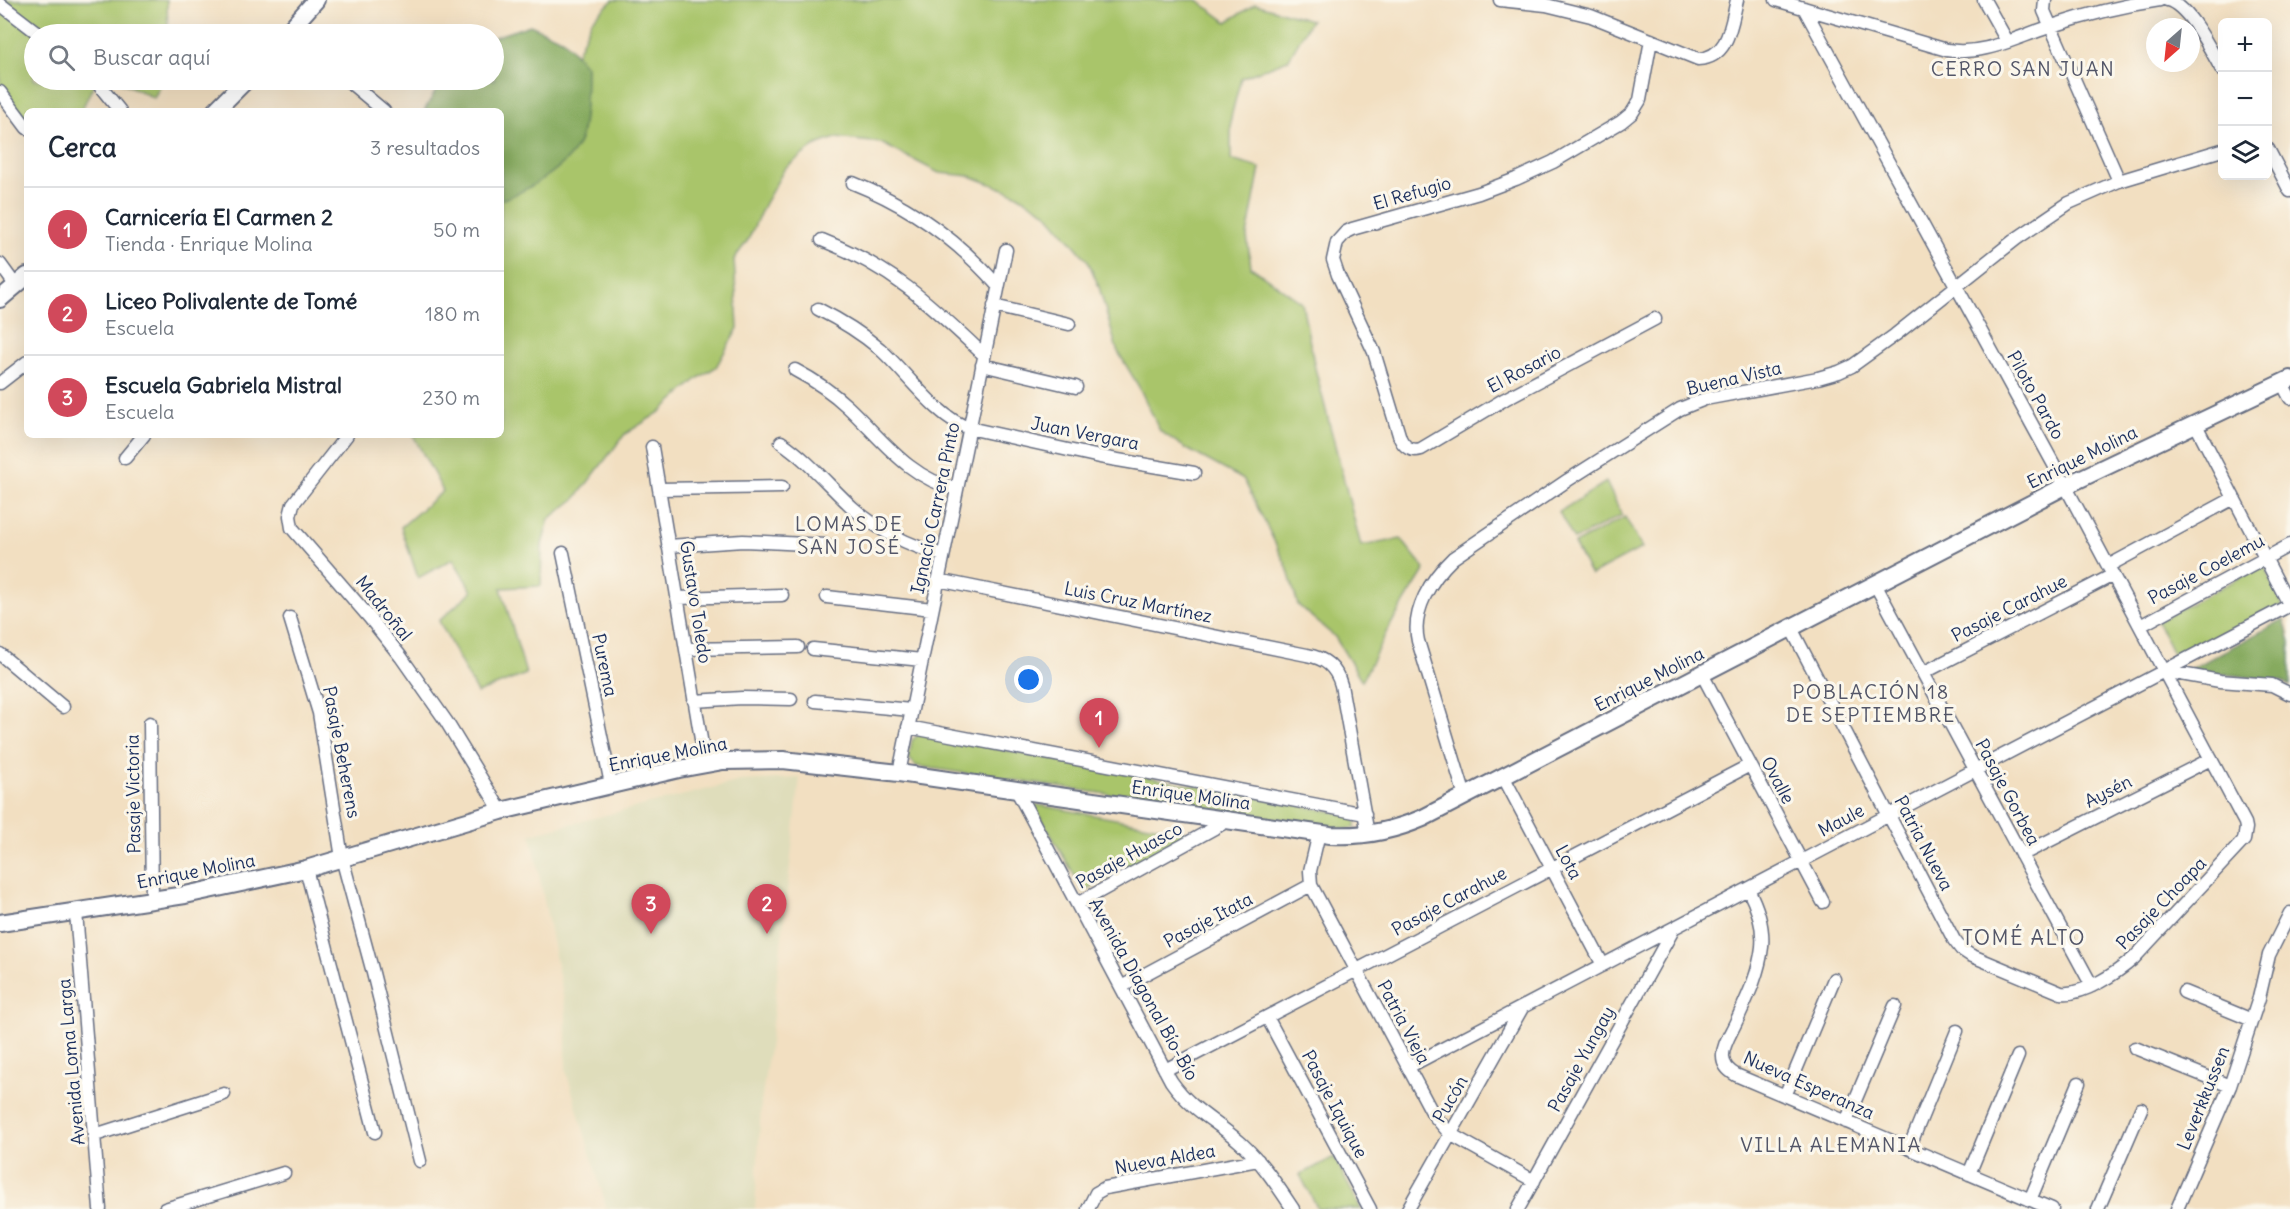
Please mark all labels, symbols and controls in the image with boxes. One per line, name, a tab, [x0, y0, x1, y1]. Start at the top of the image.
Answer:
north arrow	[2146, 18, 2200, 72]
map controls	[2218, 18, 2272, 180]
button: +	[2218, 18, 2272, 72]
search box	[24, 24, 504, 90]
icon: search	[45, 41, 78, 74]
text: Buscar aquí	[93, 43, 210, 71]
district label: CERRO SAN JUAN	[1931, 56, 2115, 81]
button: −	[2218, 72, 2272, 126]
button: layers	[2218, 126, 2272, 180]
text: Cerca	[48, 131, 117, 164]
text: 3 resultados	[370, 135, 480, 160]
street label: El Refugio	[1370, 171, 1454, 215]
text: Carnicería El Carmen 2	[105, 203, 333, 231]
text: 1	[64, 217, 71, 242]
text: 50 m	[433, 217, 480, 242]
text: Tienda · Enrique Molina	[105, 231, 313, 256]
text: Liceo Polivalente de Tomé	[105, 287, 357, 315]
text: 2	[62, 301, 73, 326]
text: 180 m	[425, 301, 480, 326]
text: Escuela	[105, 315, 174, 340]
street label: El Rosario	[1483, 340, 1565, 398]
street label: Piloto Pardo	[2002, 347, 2070, 443]
street label: Buena Vista	[1684, 356, 1784, 400]
text: Escuela Gabriela Mistral	[105, 371, 342, 399]
text: 3	[62, 385, 73, 410]
text: 230 m	[422, 385, 480, 410]
text: Escuela	[105, 399, 174, 424]
street label: Juan Vergara	[1029, 411, 1141, 455]
street label: Ignacio Carrera Pinto	[906, 420, 964, 596]
street label: Enrique Molina	[2023, 420, 2141, 494]
district label: LOMAS DE SAN JOSÉ	[795, 511, 903, 559]
street label: Pasaje Coelemu	[2144, 529, 2268, 609]
street label: Gustavo Toledo	[675, 539, 717, 665]
street label: Pasaje Carahue	[1947, 569, 2071, 647]
street label: Madroñal	[351, 571, 417, 645]
street label: Luis Cruz Martínez	[1062, 576, 1214, 628]
street label: Purema	[587, 631, 623, 699]
street label: Enrique Molina	[1590, 642, 1708, 716]
your location	[1014, 665, 1043, 694]
district label: POBLACIÓN 18 DE SEPTIEMBRE	[1786, 679, 1956, 727]
street label: Pasaje Beherens	[318, 684, 366, 820]
pin: 1	[1080, 698, 1118, 748]
street label: Enrique Molina	[607, 731, 729, 777]
street label: Pasaje Victoria	[120, 734, 146, 854]
street label: Pasaje Gorbea	[1970, 735, 2046, 849]
street label: Ovalle	[1756, 752, 1800, 808]
street label: Aysén	[2080, 769, 2136, 813]
street label: Enrique Molina	[1130, 775, 1252, 815]
street label: Patria Nueva	[1889, 792, 1959, 894]
street label: Maule	[1814, 798, 1868, 842]
street label: Pasaje Huasco	[1072, 816, 1186, 894]
street label: Lota	[1550, 841, 1588, 883]
street label: Enrique Molina	[135, 848, 257, 894]
street label: Pasaje Choapa	[2111, 852, 2211, 954]
street label: Pasaje Carahue	[1388, 861, 1510, 941]
pin: 3	[632, 884, 670, 934]
pin: 2	[748, 884, 786, 934]
street label: Pasaje Itata	[1160, 887, 1256, 953]
street label: Avenida Diagonal Bío-Bío	[1084, 894, 1204, 1084]
district label: TOMÉ ALTO	[1962, 924, 2086, 951]
street label: Patria Vieja	[1372, 976, 1436, 1068]
street label: Avenida Loma Larga	[52, 978, 90, 1146]
street label: Pasaje Yungay	[1542, 1002, 1620, 1116]
street label: Leverkkussen	[2172, 1043, 2234, 1153]
street label: Pasaje Iquique	[1297, 1046, 1373, 1162]
street label: Nueva Esperanza	[1740, 1046, 1878, 1124]
street label: Pucón	[1427, 1071, 1473, 1127]
district label: VILLA ALEMANIA	[1740, 1132, 1922, 1157]
street label: Nueva Aldea	[1113, 1139, 1217, 1179]

